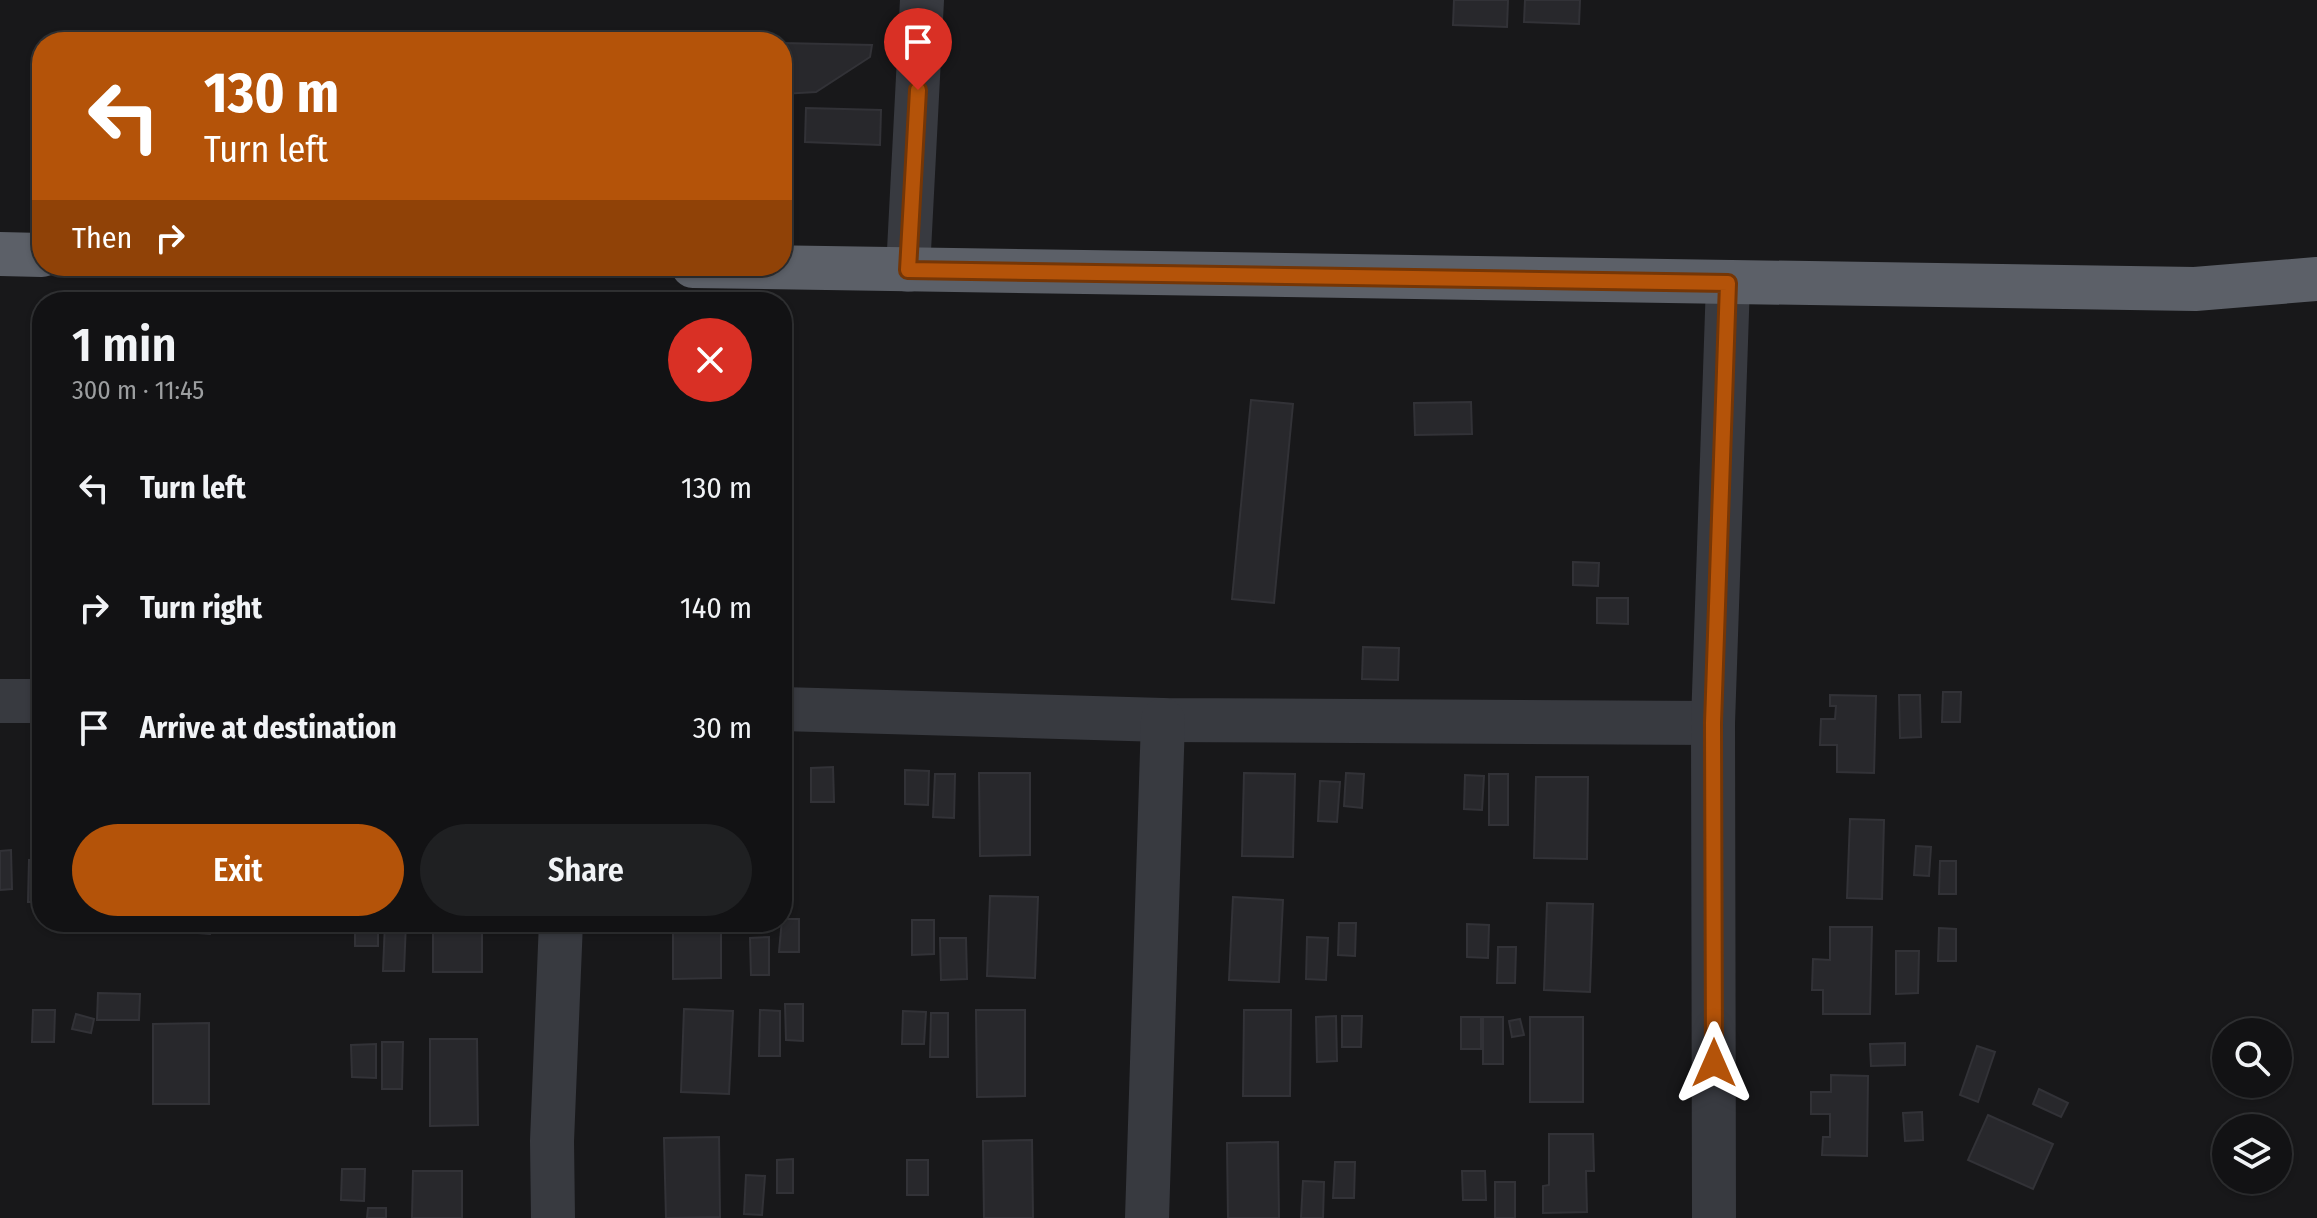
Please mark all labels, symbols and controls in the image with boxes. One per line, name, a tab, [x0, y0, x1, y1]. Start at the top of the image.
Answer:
pin	[884, 8, 952, 90]
icon: arrive	[896, 20, 940, 64]
text: 130 m	[204, 60, 339, 127]
icon: left	[72, 64, 176, 168]
text: Turn left	[204, 128, 328, 172]
icon: right	[148, 216, 192, 260]
text: Then	[72, 220, 132, 256]
text: 1 min	[72, 316, 177, 374]
button: close	[668, 318, 752, 402]
text: 300 m · 11:45	[72, 375, 204, 406]
icon: left	[72, 466, 116, 510]
text: Turn left	[140, 470, 246, 506]
text: 130 m	[681, 470, 752, 506]
icon: right	[72, 586, 116, 630]
text: Turn right	[140, 590, 262, 626]
text: 140 m	[680, 590, 752, 626]
icon: arrive	[72, 706, 116, 750]
text: Arrive at destination	[140, 710, 397, 746]
text: 30 m	[693, 710, 752, 746]
button: Exit	[72, 824, 404, 916]
button: Share	[420, 824, 752, 916]
map controls	[2212, 1018, 2292, 1194]
button: search	[2212, 1018, 2292, 1098]
position arrow	[1672, 1021, 1756, 1105]
button: layers	[2212, 1114, 2292, 1194]

